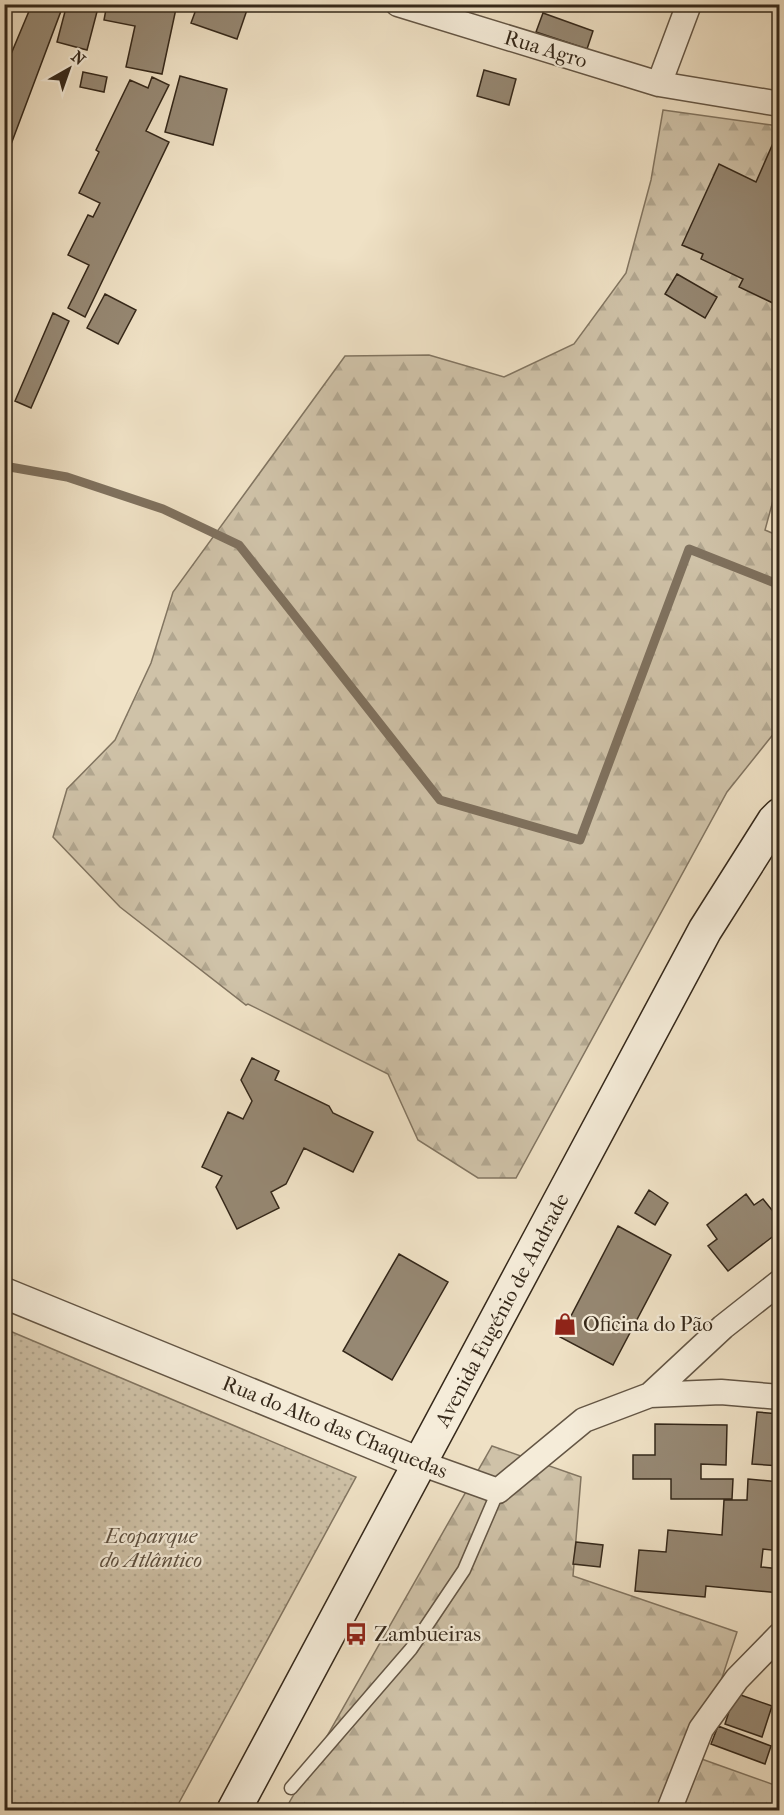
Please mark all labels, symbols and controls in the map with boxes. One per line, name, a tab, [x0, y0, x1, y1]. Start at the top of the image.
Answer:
street label: Rua Agro	[502, 25, 590, 73]
north arrow	[39, 39, 99, 99]
text: N	[68, 47, 90, 70]
street label: Avenida Eugénio de Andrade	[430, 1189, 574, 1432]
shop icon: Oficina do Pão	[552, 1311, 578, 1337]
place label: Oficina do Pão	[583, 1312, 713, 1336]
street label: Rua do Alto das Chaquedas	[219, 1371, 451, 1483]
park label: Ecoparque do Atlântico	[100, 1524, 202, 1572]
bus stop icon: Zambueiras	[343, 1621, 369, 1647]
place label: Zambueiras	[374, 1622, 481, 1646]

